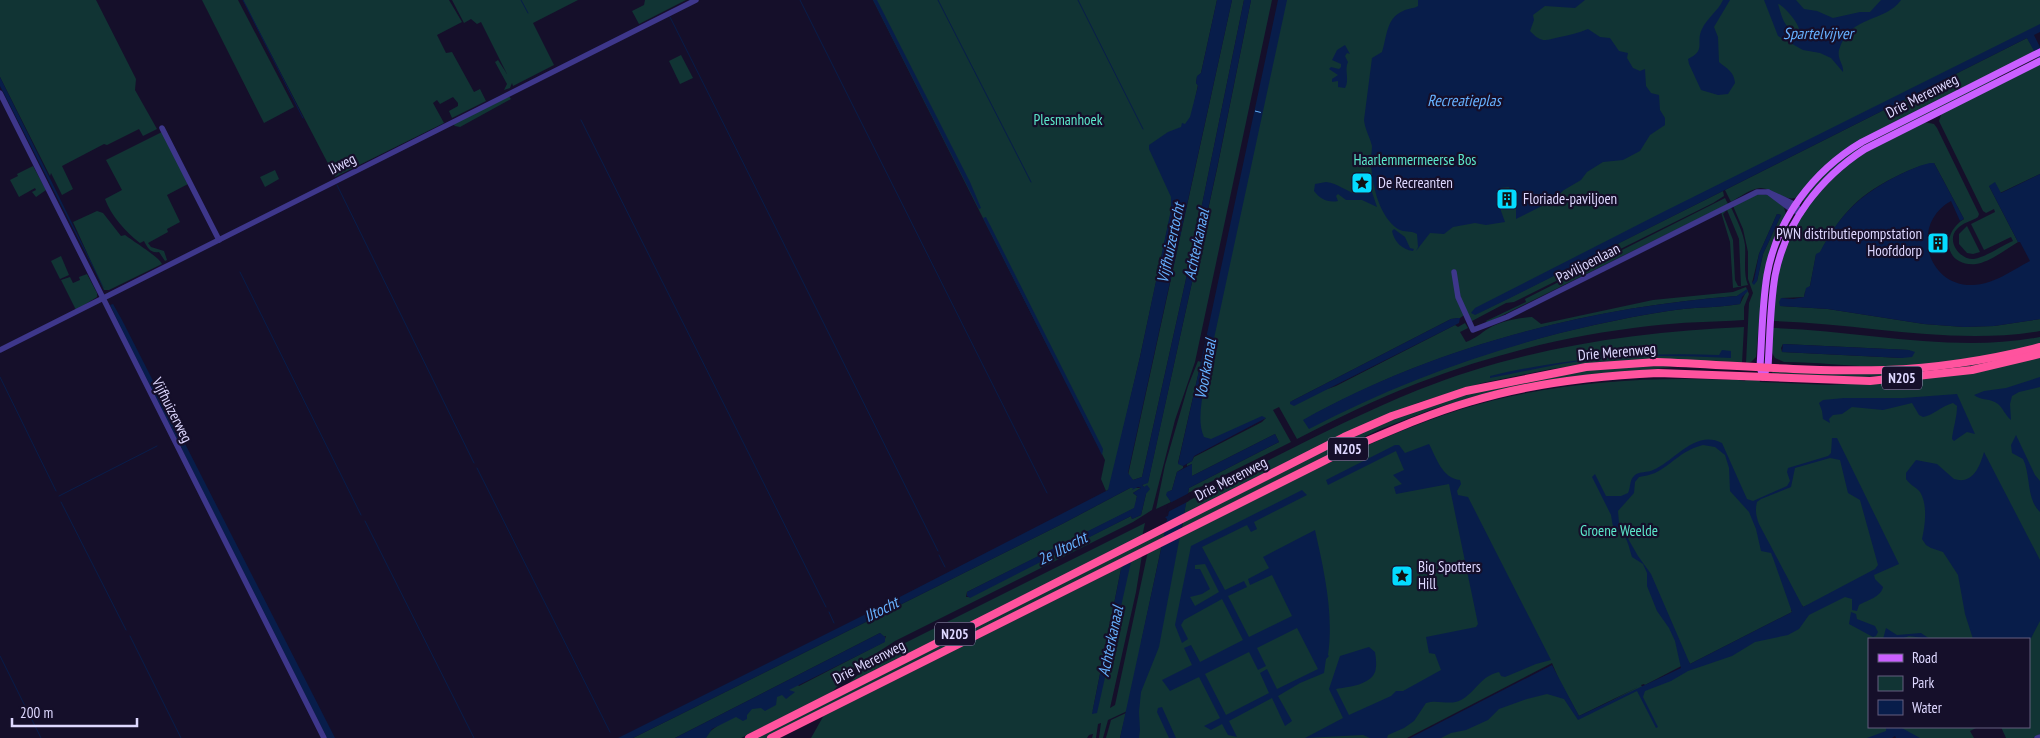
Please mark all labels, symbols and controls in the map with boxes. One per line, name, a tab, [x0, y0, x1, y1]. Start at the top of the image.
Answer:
water label: Spartelvijver	[1783, 23, 1856, 43]
street label: Drie Merenweg	[1882, 69, 1961, 122]
water label: Recreatieplas	[1427, 90, 1502, 110]
park label: Plesmanhoek	[1034, 110, 1103, 129]
street label: IJweg	[325, 149, 359, 178]
park label: Haarlemmermeerse Bos	[1354, 150, 1476, 169]
place icon: De Recreanten	[1350, 171, 1374, 195]
place label: De Recreanten	[1378, 173, 1453, 192]
building icon: Floriade-paviljoen	[1495, 187, 1519, 211]
place label: Floriade-paviljoen	[1523, 189, 1617, 208]
water label: Vijfhuizertocht	[1152, 200, 1189, 285]
water label: Achterkanaal	[1179, 206, 1213, 281]
place label: PWN distributiepompstation Hoofddorp	[1776, 224, 1922, 260]
building icon: PWN distributiepompstation Hoofddorp	[1926, 231, 1950, 255]
street label: Paviljoenlaan	[1552, 238, 1623, 287]
water label: Voorkanaal	[1190, 336, 1220, 401]
street label: Drie Merenweg	[1577, 339, 1657, 364]
road number: N205	[1882, 366, 1922, 389]
street label: Vijfhuizerweg	[148, 373, 197, 445]
road number: N205	[1328, 438, 1368, 460]
street label: Drie Merenweg	[1191, 452, 1270, 505]
park label: Groene Weelde	[1580, 521, 1658, 540]
water label: 2e IJtocht	[1034, 526, 1092, 569]
place label: Big Spotters Hill	[1418, 557, 1481, 593]
place icon: Big Spotters Hill	[1390, 564, 1414, 588]
water label: IJtocht	[860, 591, 903, 626]
water label: Achterkanaal	[1093, 603, 1127, 678]
road number: N205	[935, 622, 975, 646]
street label: Drie Merenweg	[829, 635, 908, 688]
legend	[1868, 638, 2030, 728]
text: Road	[1912, 648, 1938, 667]
text: Park	[1912, 673, 1934, 692]
scale bar	[12, 696, 138, 728]
text: Water	[1912, 698, 1943, 717]
text: 200 m	[20, 703, 53, 722]

